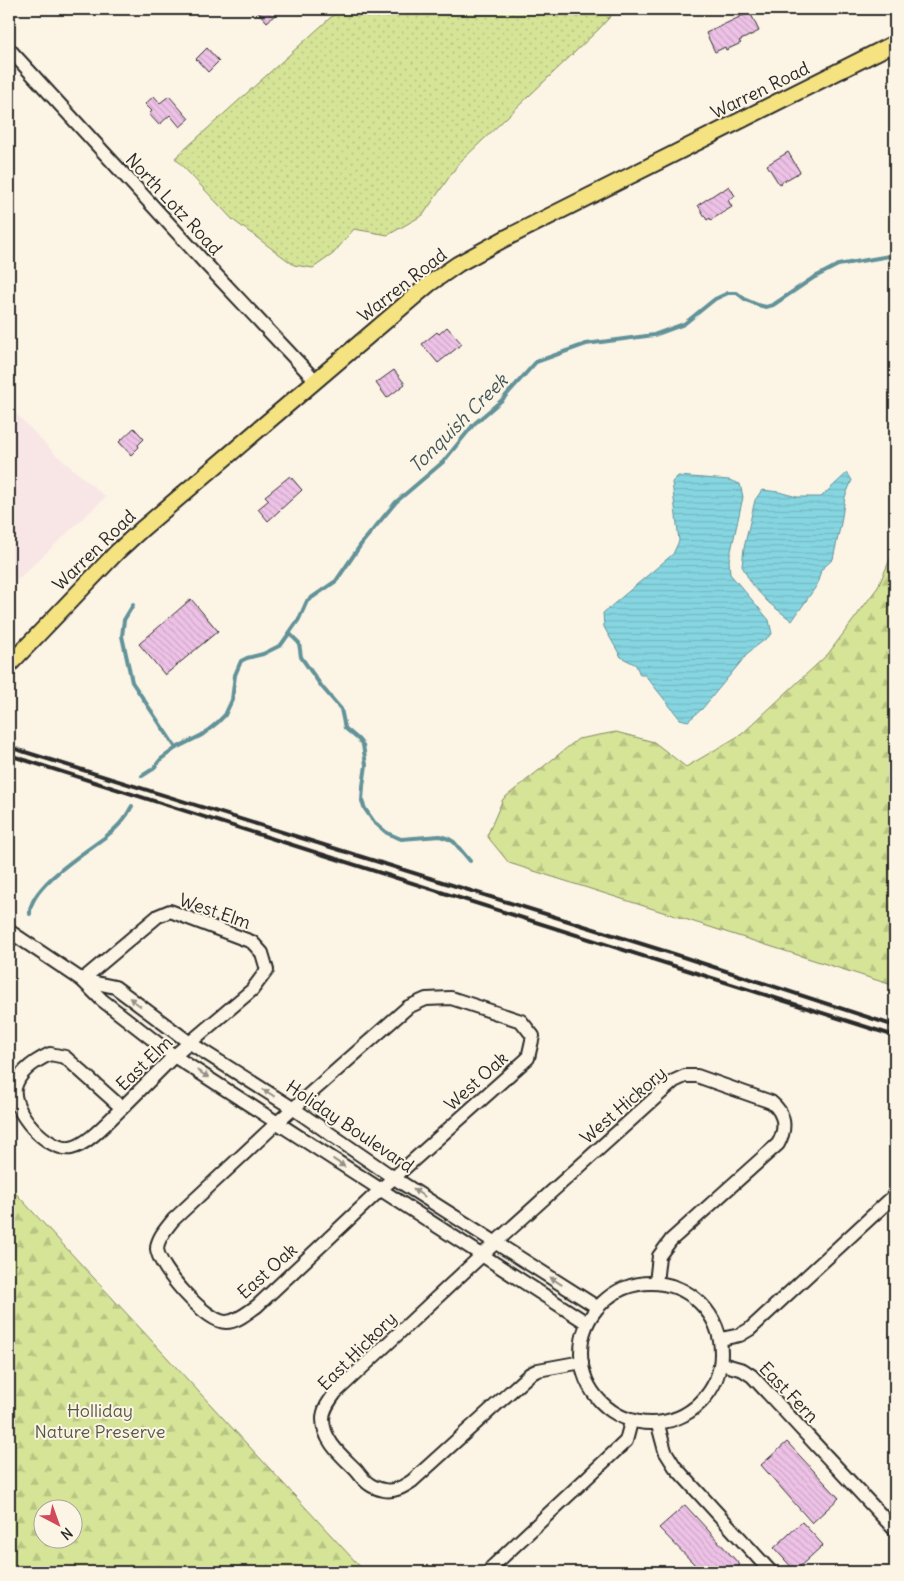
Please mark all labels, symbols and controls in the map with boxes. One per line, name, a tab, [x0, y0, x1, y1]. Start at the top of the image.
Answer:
street label: Warren Road	[707, 56, 813, 124]
street label: North Lotz Road	[121, 148, 227, 260]
street label: Warren Road	[353, 243, 451, 327]
water label: Tonquish Creek	[404, 368, 513, 477]
street label: Warren Road	[48, 504, 141, 595]
street label: West Elm	[176, 888, 254, 934]
one-way arrow	[128, 997, 142, 1007]
street label: East Elm	[111, 1030, 177, 1095]
street label: West Oak	[440, 1047, 512, 1115]
street label: West Hickory	[575, 1061, 671, 1149]
one-way arrow	[196, 1070, 210, 1079]
street label: Holiday Boulevard	[282, 1075, 419, 1177]
one-way arrow	[263, 1088, 276, 1098]
one-way arrow	[332, 1158, 346, 1168]
one-way arrow	[412, 1189, 425, 1198]
street label: East Oak	[232, 1238, 302, 1304]
one-way arrow	[549, 1276, 562, 1285]
street label: East Hickory	[313, 1307, 401, 1395]
street label: East Fern	[754, 1357, 824, 1427]
park label: Holliday Nature Preserve	[35, 1399, 165, 1443]
north arrow	[32, 1498, 82, 1548]
text: N	[57, 1524, 76, 1544]

